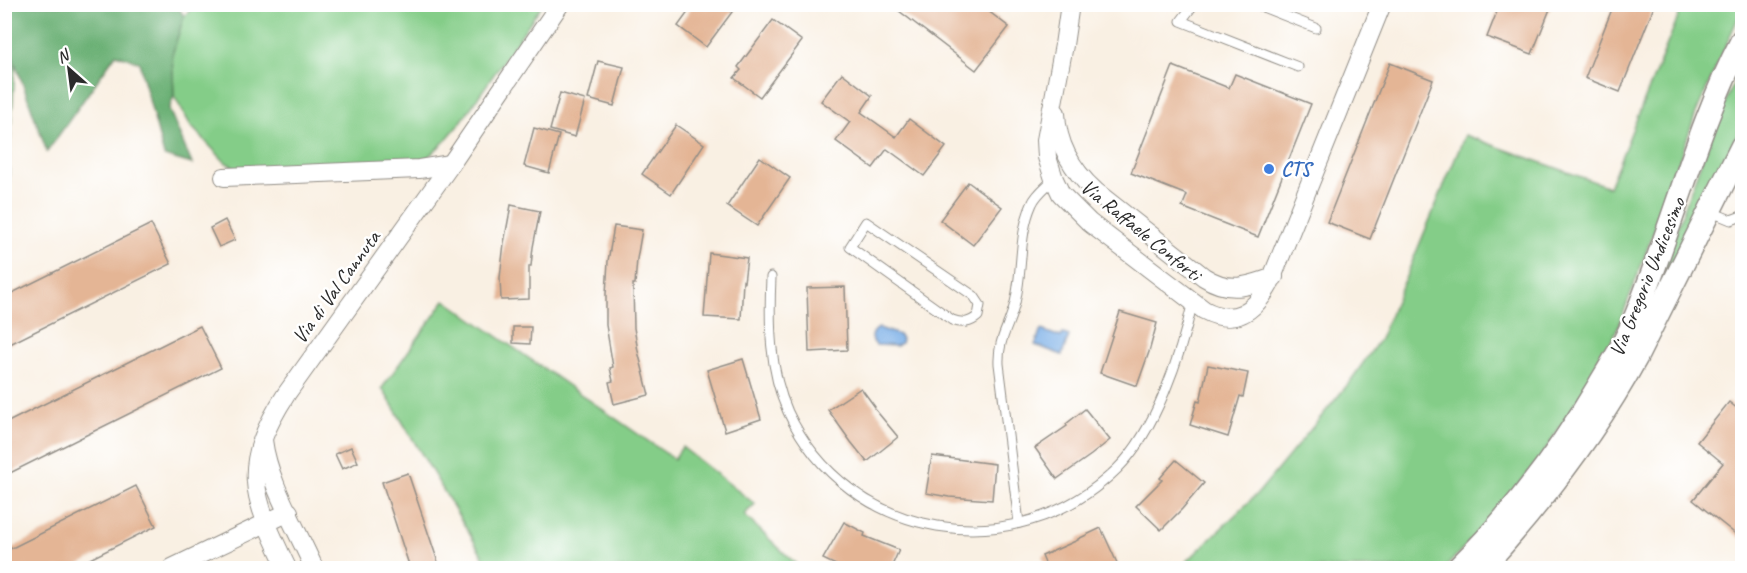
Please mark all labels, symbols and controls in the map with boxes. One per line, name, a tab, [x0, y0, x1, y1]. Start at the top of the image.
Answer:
north arrow	[39, 39, 99, 99]
text: N	[53, 44, 74, 68]
place label: CTS	[1281, 156, 1314, 182]
marker: CTS	[1262, 162, 1276, 176]
street label: Via Raffaele Conforti	[1076, 173, 1209, 288]
street label: Via Gregorio Undicesimo	[1603, 192, 1691, 360]
street label: Via di Val Cannuta	[286, 224, 387, 349]

